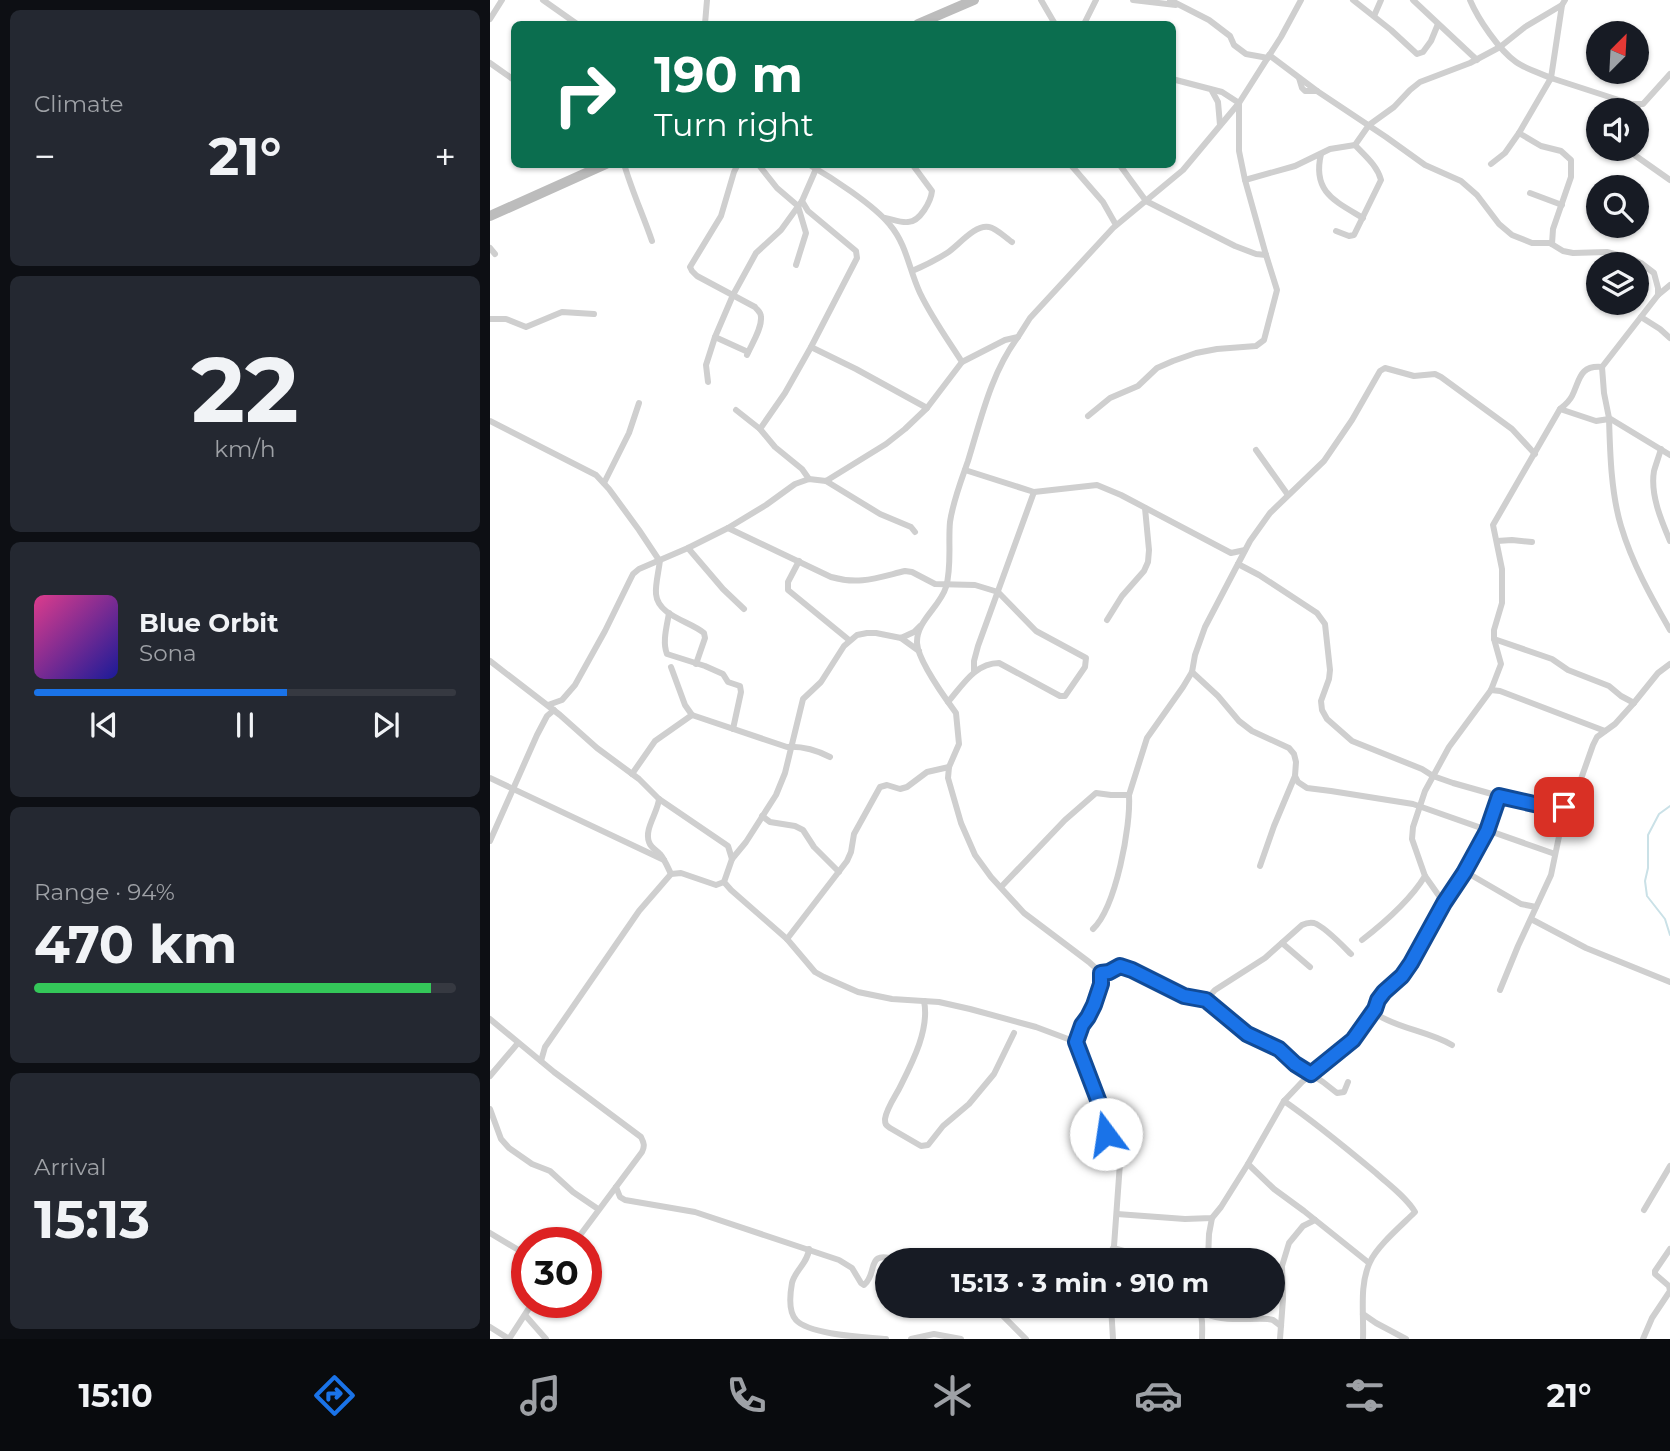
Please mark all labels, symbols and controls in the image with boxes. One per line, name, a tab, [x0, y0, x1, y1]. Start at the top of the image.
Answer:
north arrow	[1586, 21, 1648, 84]
map controls	[1586, 21, 1649, 315]
text: 190 m	[654, 45, 803, 104]
icon: right	[539, 49, 630, 140]
text: Climate	[34, 90, 123, 118]
button: sound	[1586, 98, 1649, 161]
text: Turn right	[654, 105, 814, 144]
text: 21°	[209, 125, 281, 188]
text: −	[34, 133, 56, 180]
text: +	[434, 133, 456, 180]
button: search	[1586, 175, 1649, 238]
button: layers	[1586, 252, 1649, 315]
text: 22	[191, 334, 299, 445]
text: km/h	[214, 435, 276, 463]
text: Blue Orbit	[139, 607, 278, 639]
text: Sona	[139, 639, 197, 667]
icon: previous	[85, 706, 123, 744]
icon: pause	[226, 706, 264, 744]
icon: next	[367, 706, 405, 744]
pin	[1534, 777, 1594, 837]
icon: arrive	[1545, 788, 1583, 826]
text: Range · 94%	[34, 878, 175, 906]
text: 470 km	[34, 913, 237, 976]
position arrow	[1069, 1097, 1143, 1171]
text: Arrival	[34, 1153, 107, 1181]
text: 15:13	[34, 1188, 150, 1251]
speed limit sign: 30	[511, 1227, 602, 1318]
text: 15:13 · 3 min · 910 m	[951, 1267, 1209, 1299]
icon: directions	[310, 1371, 359, 1420]
icon: music	[516, 1371, 565, 1420]
icon: phone	[722, 1371, 771, 1420]
icon: climate	[928, 1371, 977, 1420]
icon: car	[1134, 1371, 1183, 1420]
icon: filters	[1340, 1371, 1389, 1420]
text: 15:10	[79, 1376, 153, 1415]
text: 21°	[1547, 1376, 1591, 1415]

